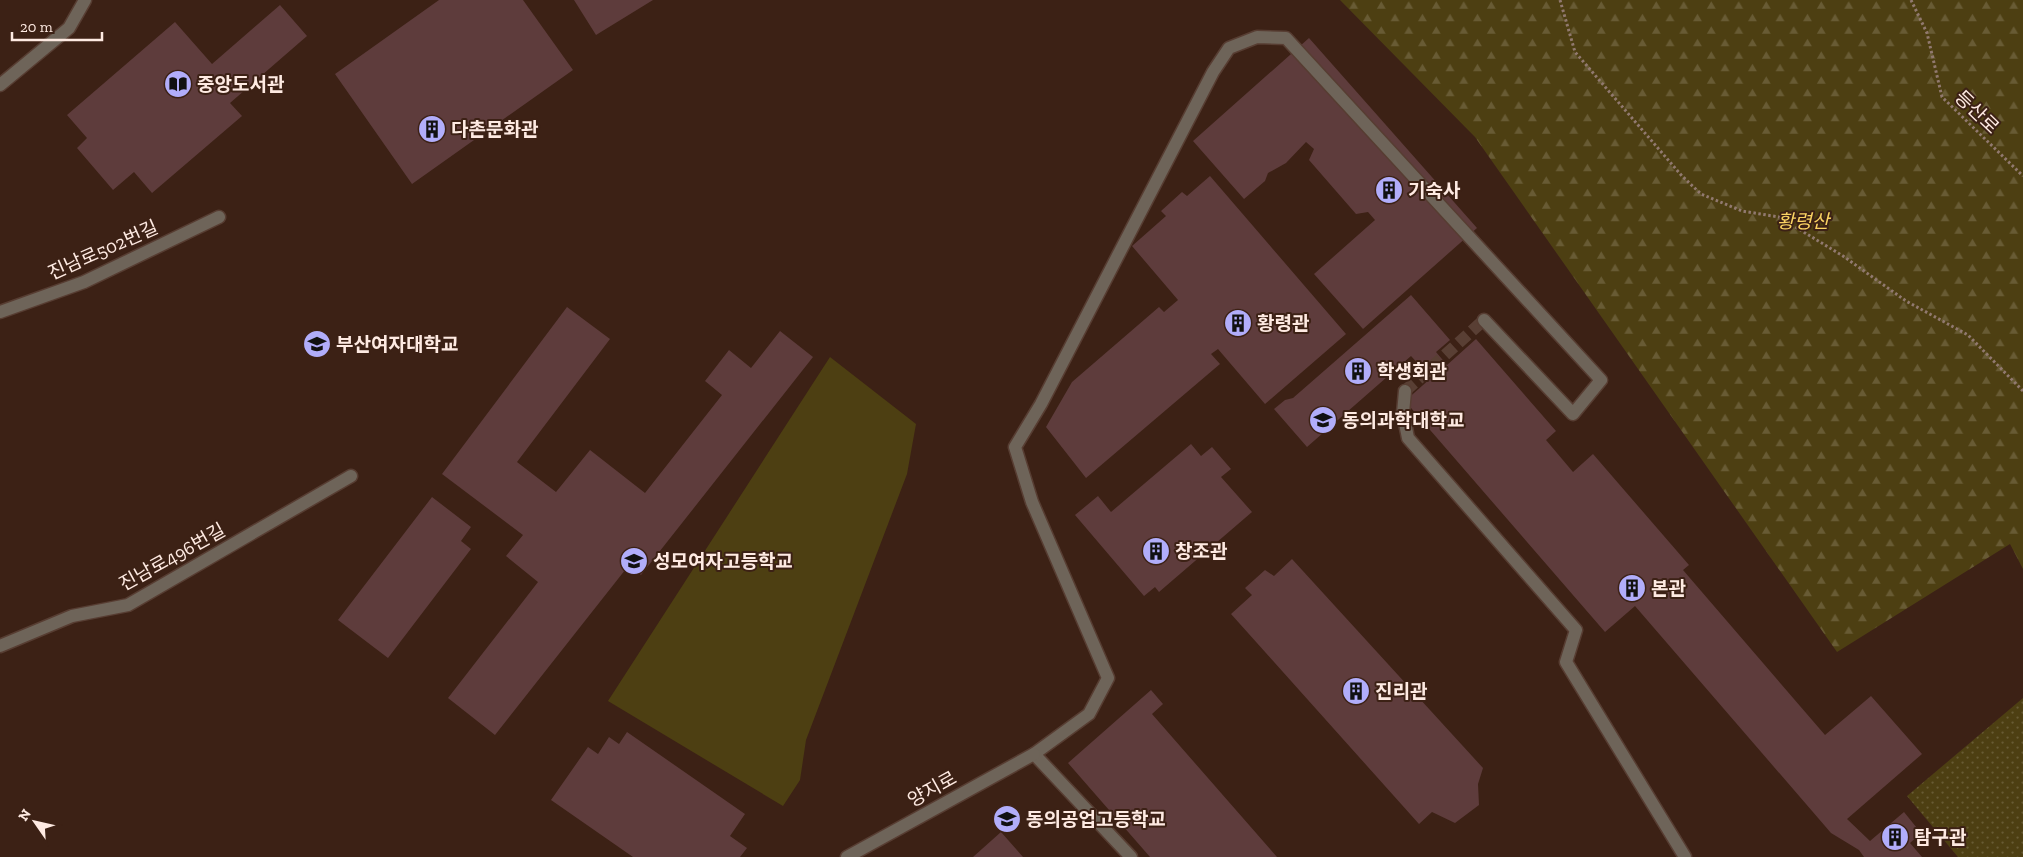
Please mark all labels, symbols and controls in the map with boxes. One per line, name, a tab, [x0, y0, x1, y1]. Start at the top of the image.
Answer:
scale bar	[12, 10, 102, 42]
text: 20 m	[20, 18, 53, 36]
library icon: 중앙도서관	[163, 69, 193, 99]
place label: 중앙도서관	[197, 73, 285, 96]
street label: 등산로	[1950, 86, 2004, 138]
building icon: 다촌문화관	[417, 114, 447, 144]
place label: 다촌문화관	[451, 118, 539, 141]
building icon: 기숙사	[1374, 175, 1404, 205]
place label: 기숙사	[1408, 179, 1461, 202]
park label: 황령산	[1777, 210, 1832, 233]
street label: 진남로502번길	[44, 216, 162, 284]
building icon: 황령관	[1223, 308, 1253, 338]
place label: 황령관	[1257, 312, 1310, 335]
school or university icon: 부산여자대학교	[302, 329, 332, 359]
place label: 부산여자대학교	[336, 333, 458, 356]
building icon: 학생회관	[1343, 356, 1373, 386]
place label: 학생회관	[1377, 360, 1447, 383]
school or university icon: 동의과학대학교	[1308, 405, 1338, 435]
place label: 동의과학대학교	[1342, 409, 1464, 432]
street label: 진남로496번길	[115, 518, 229, 596]
building icon: 창조관	[1141, 536, 1171, 566]
place label: 창조관	[1175, 540, 1228, 563]
school or university icon: 성모여자고등학교	[619, 546, 649, 576]
place label: 성모여자고등학교	[653, 550, 793, 573]
building icon: 본관	[1617, 573, 1647, 603]
place label: 본관	[1651, 577, 1686, 600]
building icon: 진리관	[1341, 676, 1371, 706]
place label: 진리관	[1375, 680, 1428, 703]
street label: 양지로	[903, 766, 961, 812]
north arrow	[10, 797, 60, 847]
school or university icon: 동의공업고등학교	[992, 804, 1022, 834]
text: N	[15, 806, 35, 824]
place label: 동의공업고등학교	[1026, 808, 1166, 831]
building icon: 탐구관	[1880, 822, 1910, 852]
place label: 탐구관	[1914, 826, 1967, 849]

